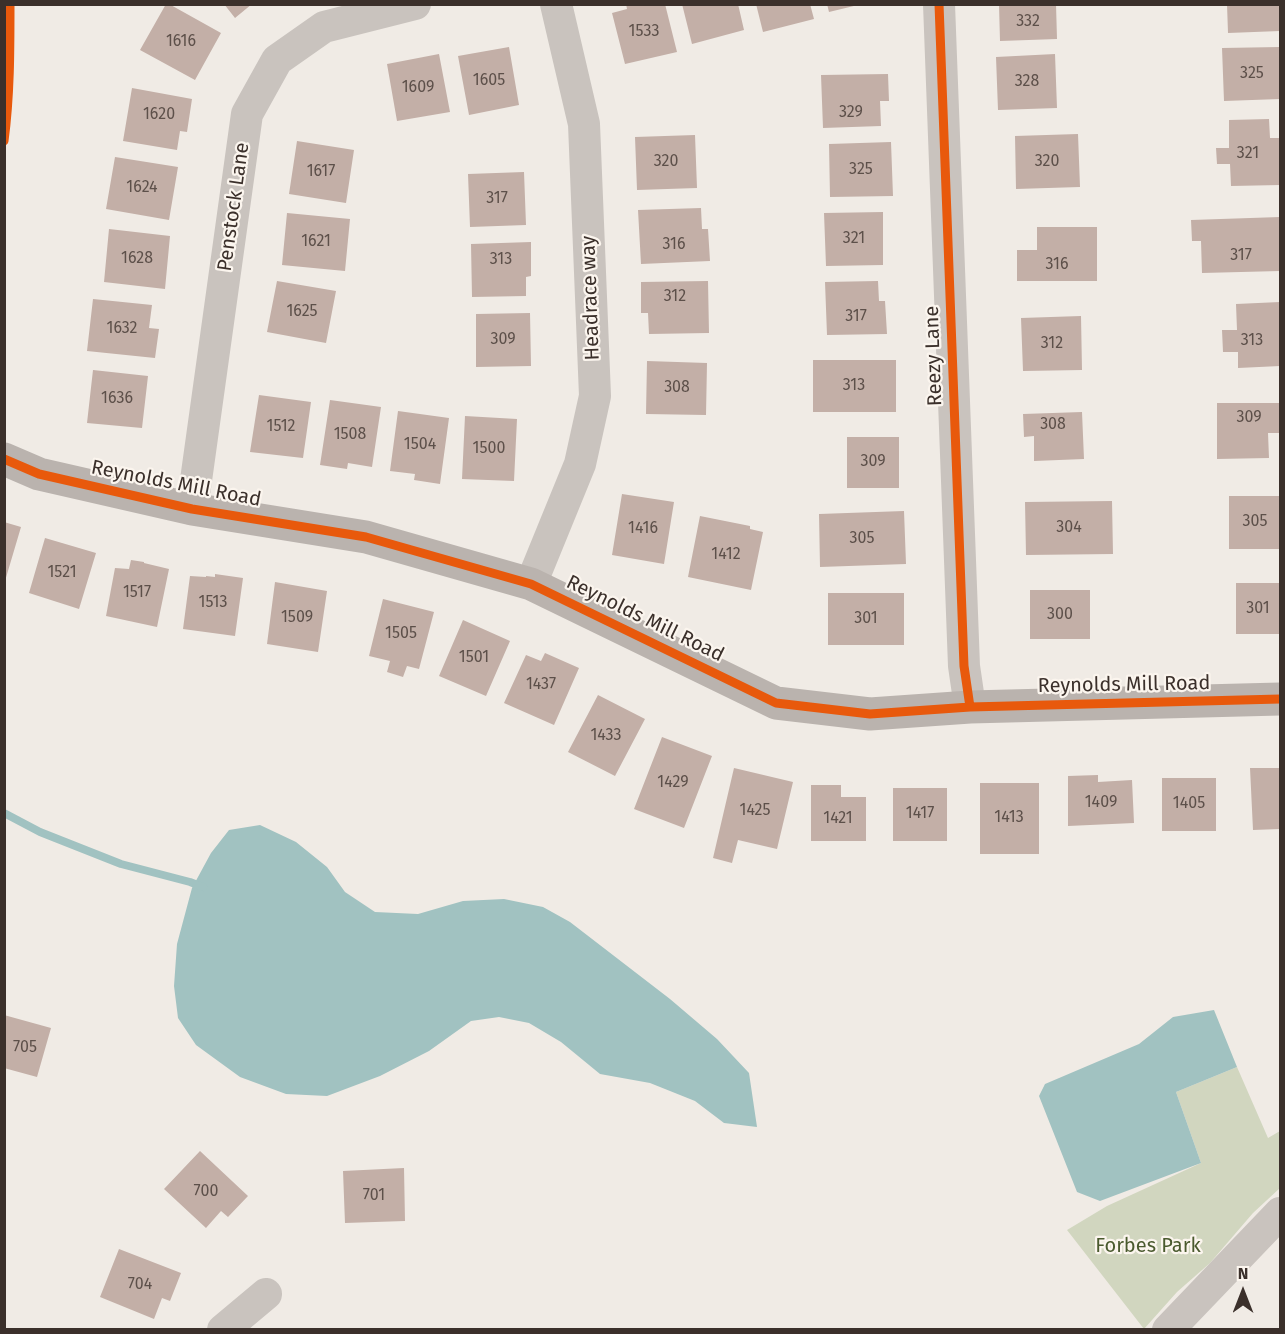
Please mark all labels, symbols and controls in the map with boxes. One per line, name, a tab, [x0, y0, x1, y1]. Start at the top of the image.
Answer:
house number: 332	[1016, 12, 1040, 32]
house number: 1533	[629, 22, 659, 42]
house number: 1616	[166, 32, 196, 52]
house number: 325	[1240, 64, 1264, 84]
house number: 1605	[473, 71, 505, 91]
house number: 328	[1015, 72, 1039, 92]
house number: 1609	[402, 78, 434, 98]
house number: 329	[839, 103, 863, 123]
house number: 1620	[143, 105, 175, 125]
street label: Penstock Lane	[213, 141, 255, 273]
house number: 321	[1237, 144, 1259, 164]
house number: 320	[654, 152, 678, 172]
house number: 320	[1035, 152, 1059, 172]
house number: 325	[849, 160, 873, 180]
house number: 1617	[307, 162, 335, 182]
house number: 1624	[126, 178, 158, 198]
house number: 317	[486, 189, 508, 209]
house number: 321	[843, 229, 865, 249]
house number: 1621	[301, 232, 331, 252]
street label: Headrace way	[577, 235, 605, 361]
house number: 316	[662, 235, 686, 255]
house number: 317	[1230, 246, 1252, 266]
house number: 1628	[121, 249, 153, 269]
house number: 313	[490, 250, 512, 270]
house number: 316	[1045, 255, 1069, 275]
house number: 312	[664, 287, 686, 307]
house number: 1625	[286, 302, 318, 322]
street label: Reezy Lane	[920, 305, 948, 407]
house number: 317	[845, 307, 867, 327]
house number: 1632	[106, 319, 138, 339]
house number: 309	[490, 330, 516, 350]
house number: 313	[1241, 331, 1263, 351]
house number: 312	[1041, 334, 1063, 354]
house number: 313	[843, 376, 865, 396]
house number: 308	[664, 378, 690, 398]
house number: 1636	[101, 389, 133, 409]
house number: 309	[1236, 408, 1262, 428]
house number: 308	[1040, 415, 1066, 435]
house number: 1512	[267, 417, 295, 437]
house number: 1508	[334, 425, 366, 445]
house number: 1504	[404, 435, 436, 455]
house number: 1500	[473, 439, 505, 459]
house number: 309	[860, 452, 886, 472]
street label: Reynolds Mill Road	[89, 456, 263, 512]
house number: 305	[1243, 512, 1267, 532]
house number: 304	[1056, 518, 1082, 538]
house number: 1416	[628, 519, 658, 539]
house number: 305	[850, 529, 874, 549]
house number: 1412	[711, 545, 741, 565]
house number: 1521	[47, 563, 77, 583]
street label: Reynolds Mill Road	[562, 570, 728, 668]
house number: 1517	[123, 583, 151, 603]
house number: 1513	[198, 593, 228, 613]
house number: 301	[1246, 599, 1270, 619]
house number: 300	[1047, 605, 1073, 625]
house number: 1509	[281, 608, 313, 628]
house number: 301	[854, 609, 878, 629]
house number: 1505	[385, 624, 417, 644]
house number: 1501	[459, 648, 489, 668]
street label: Reynolds Mill Road	[1038, 671, 1210, 699]
house number: 1437	[526, 675, 556, 695]
house number: 1433	[590, 726, 622, 746]
house number: 1429	[657, 773, 689, 793]
house number: 1409	[1085, 793, 1117, 813]
house number: 1405	[1173, 794, 1205, 814]
house number: 1425	[739, 801, 771, 821]
house number: 1417	[906, 804, 934, 824]
house number: 1413	[994, 808, 1024, 828]
house number: 1421	[823, 809, 853, 829]
house number: 705	[13, 1038, 37, 1058]
house number: 700	[194, 1182, 218, 1202]
house number: 701	[363, 1186, 385, 1206]
park label: Forbes Park	[1095, 1234, 1201, 1258]
north arrow	[1213, 1262, 1273, 1322]
text: N	[1238, 1264, 1248, 1283]
house number: 704	[128, 1275, 152, 1295]

